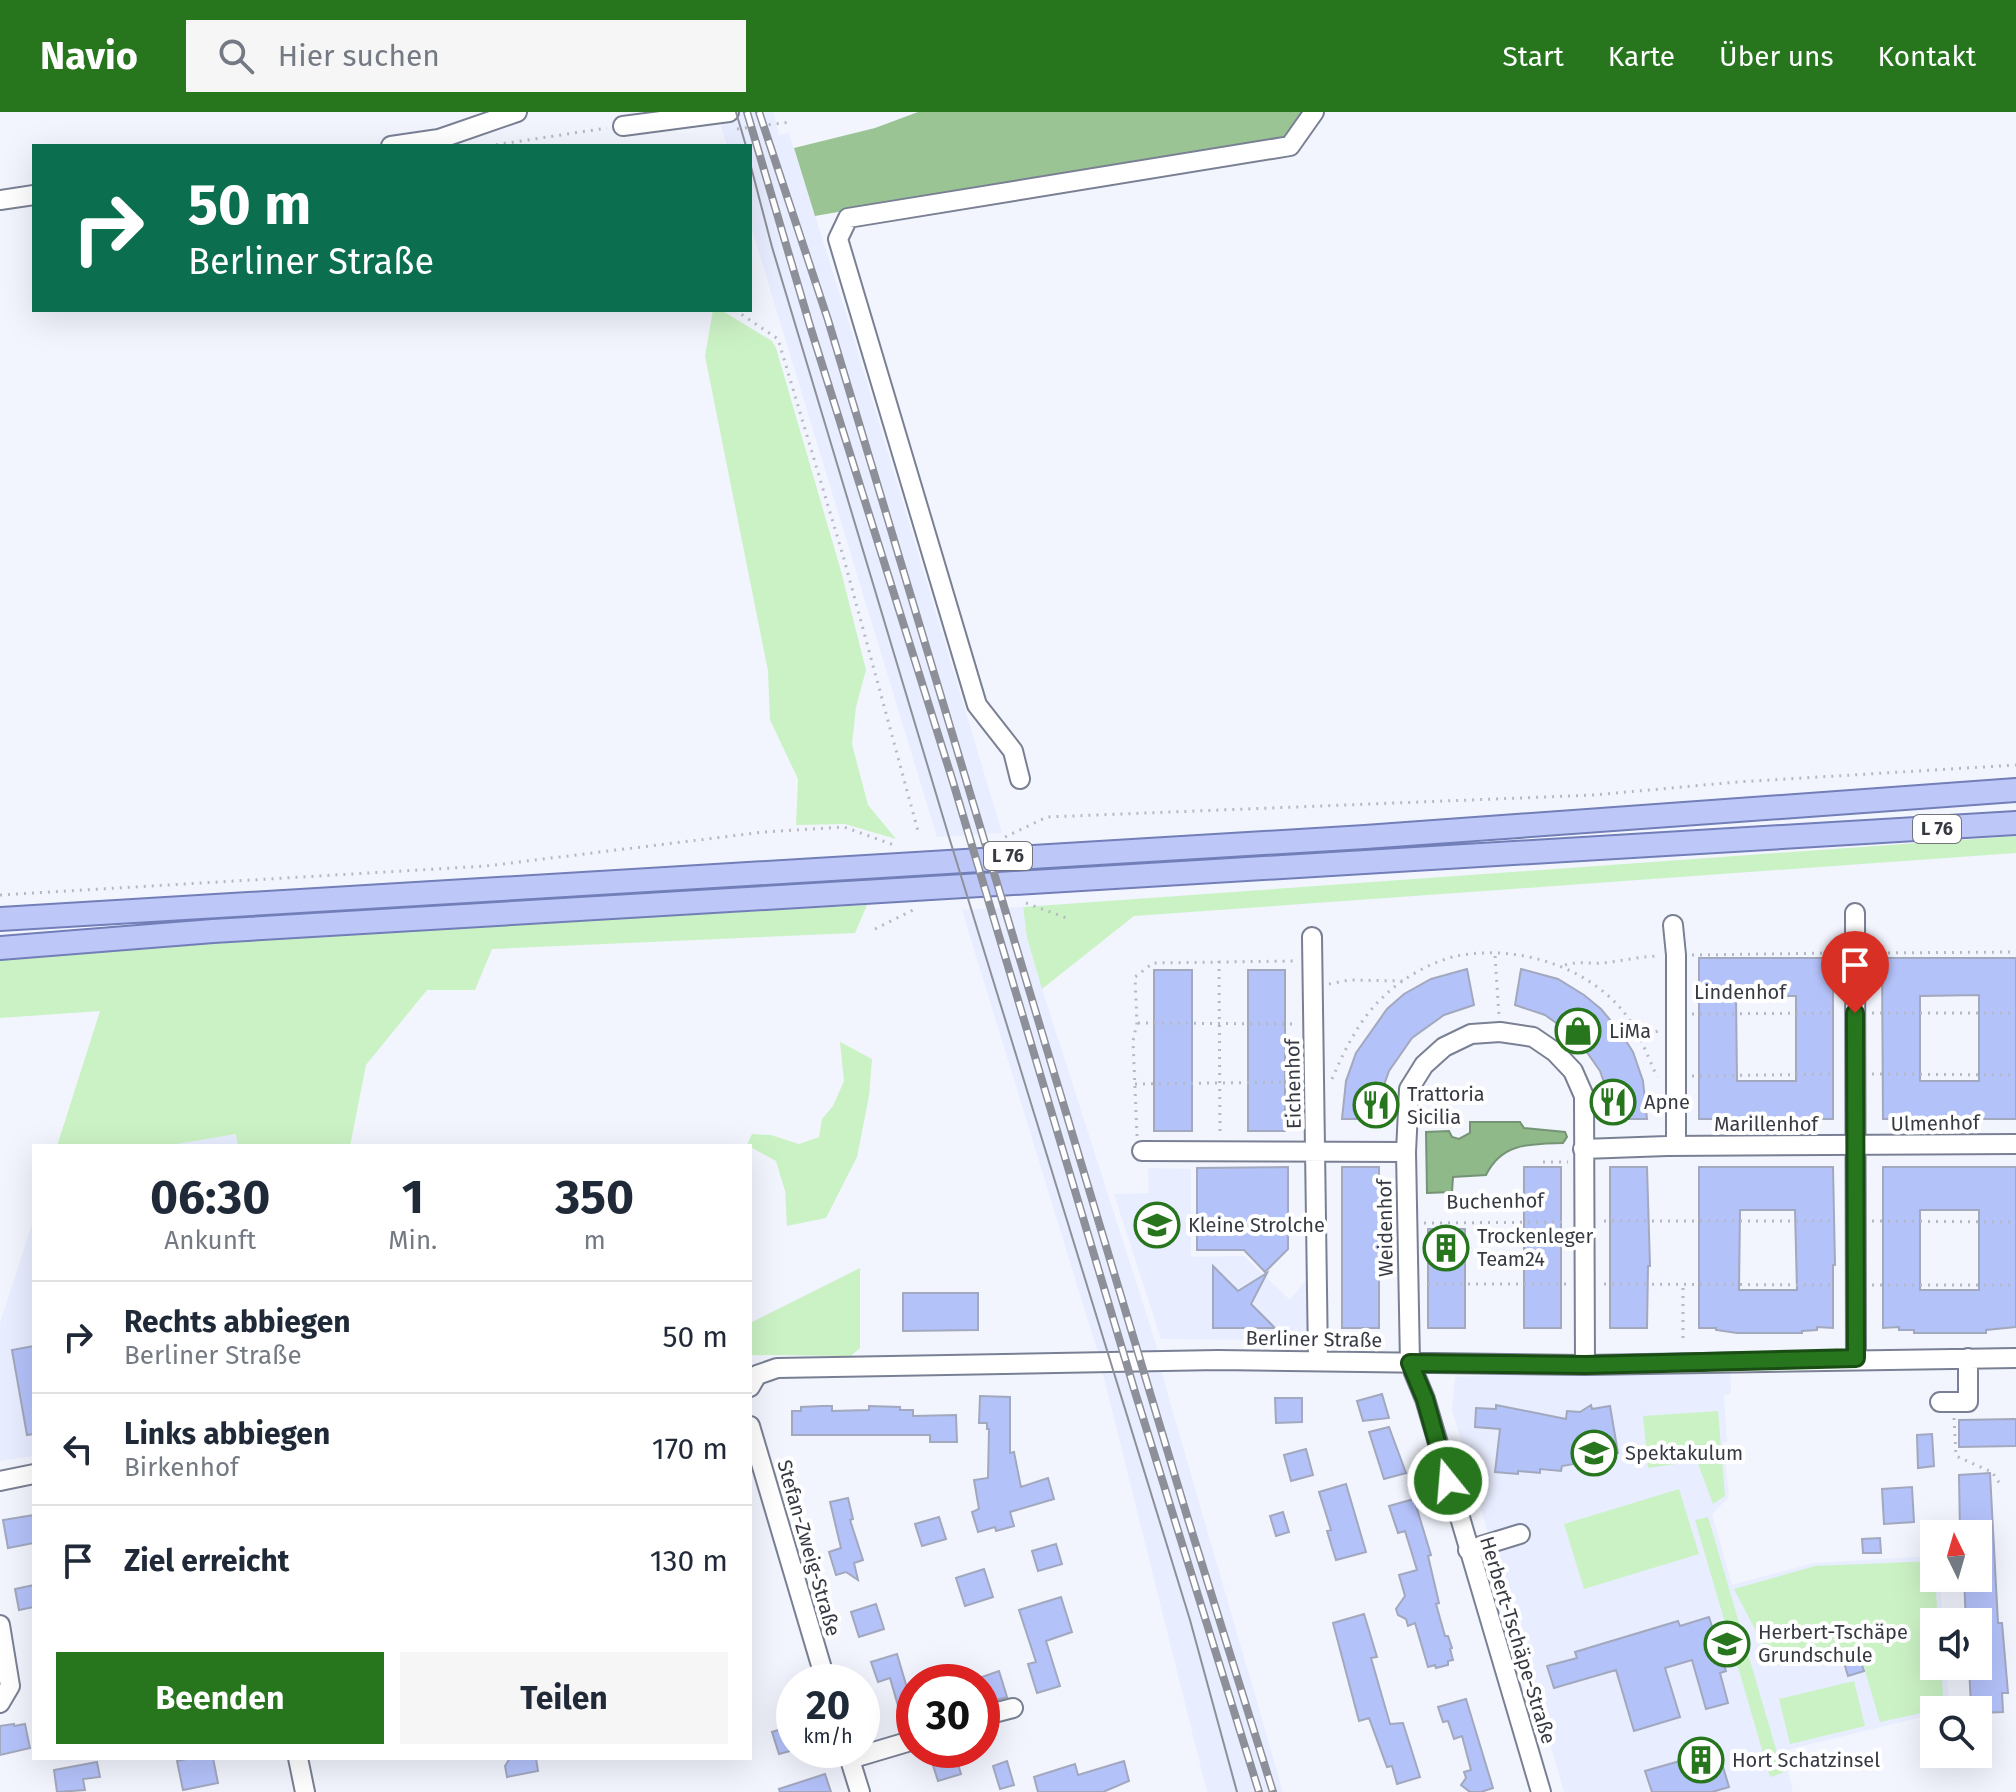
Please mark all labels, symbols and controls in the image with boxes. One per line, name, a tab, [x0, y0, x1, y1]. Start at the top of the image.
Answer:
search box	[186, 20, 746, 92]
text: Navio	[40, 33, 138, 79]
icon: search	[214, 34, 258, 78]
text: Hier suchen	[278, 38, 440, 74]
text: Start	[1502, 40, 1564, 73]
text: Karte	[1608, 40, 1675, 73]
text: Über uns	[1719, 40, 1834, 73]
text: Kontakt	[1878, 40, 1976, 73]
text: 50 m	[188, 172, 311, 239]
icon: right	[56, 176, 160, 280]
text: Berliner Straße	[188, 240, 434, 284]
road number: L 76	[1913, 815, 1961, 843]
road number: L 76	[984, 842, 1032, 870]
pin	[1821, 931, 1889, 1013]
icon: arrive	[1833, 943, 1877, 987]
street label: Lindenhof	[1694, 980, 1787, 1004]
shop icon: LiMa	[1554, 1007, 1602, 1055]
place label: LiMa	[1609, 1019, 1651, 1043]
street label: Eichenhof	[1280, 1037, 1306, 1129]
restaurant icon: Apne	[1589, 1078, 1637, 1126]
restaurant icon: Trattoria Sicilia	[1352, 1081, 1400, 1129]
place label: Trattoria Sicilia	[1407, 1082, 1485, 1129]
place label: Apne	[1644, 1090, 1690, 1114]
street label: Ulmenhof	[1890, 1110, 1981, 1136]
street label: Marillenhof	[1714, 1112, 1819, 1136]
text: 06:30	[150, 1168, 270, 1226]
text: 1	[402, 1168, 424, 1226]
text: 350	[555, 1168, 634, 1226]
street label: Weidenhof	[1372, 1178, 1398, 1277]
street label: Buchenhof	[1446, 1188, 1545, 1214]
school or university icon: Kleine Strolche	[1133, 1201, 1181, 1249]
place label: Kleine Strolche	[1188, 1213, 1325, 1237]
building icon: Trockenleger Team24	[1422, 1224, 1470, 1272]
place label: Trockenleger Team24	[1477, 1224, 1593, 1271]
text: Ankunft	[164, 1225, 256, 1256]
text: Min.	[388, 1225, 437, 1256]
text: m	[584, 1225, 606, 1256]
text: Rechts abbiegen	[124, 1304, 351, 1340]
icon: right	[56, 1315, 100, 1359]
text: 50 m	[663, 1319, 728, 1355]
street label: Berliner Straße	[1245, 1326, 1383, 1352]
text: Berliner Straße	[124, 1340, 302, 1371]
text: Links abbiegen	[124, 1416, 330, 1452]
icon: left	[56, 1427, 100, 1471]
school or university icon: Spektakulum	[1570, 1429, 1618, 1477]
text: 170 m	[652, 1431, 728, 1467]
position arrow	[1406, 1439, 1490, 1523]
place label: Spektakulum	[1625, 1441, 1743, 1465]
text: Birkenhof	[124, 1452, 239, 1483]
street label: Stefan-Zweig-Straße	[772, 1457, 846, 1639]
north arrow	[1920, 1520, 1992, 1592]
map controls	[1920, 1520, 1992, 1768]
street label: Herbert-Tschäpe-Straße	[1475, 1533, 1561, 1747]
icon: arrive	[56, 1539, 100, 1583]
text: Ziel erreicht	[124, 1543, 289, 1579]
text: 130 m	[650, 1543, 728, 1579]
button: sound	[1920, 1608, 1992, 1680]
school or university icon: Herbert-Tschäpe Grundschule	[1703, 1620, 1751, 1668]
place label: Herbert-Tschäpe Grundschule	[1758, 1620, 1908, 1667]
button: Beenden	[56, 1652, 384, 1744]
button: Teilen	[400, 1652, 728, 1744]
speed limit sign: 30	[896, 1664, 1000, 1768]
text: 20	[806, 1682, 850, 1730]
button: search	[1920, 1696, 1992, 1768]
text: km/h	[803, 1724, 853, 1748]
building icon: Hort Schatzinsel	[1677, 1736, 1725, 1784]
place label: Hort Schatzinsel	[1732, 1748, 1880, 1772]

